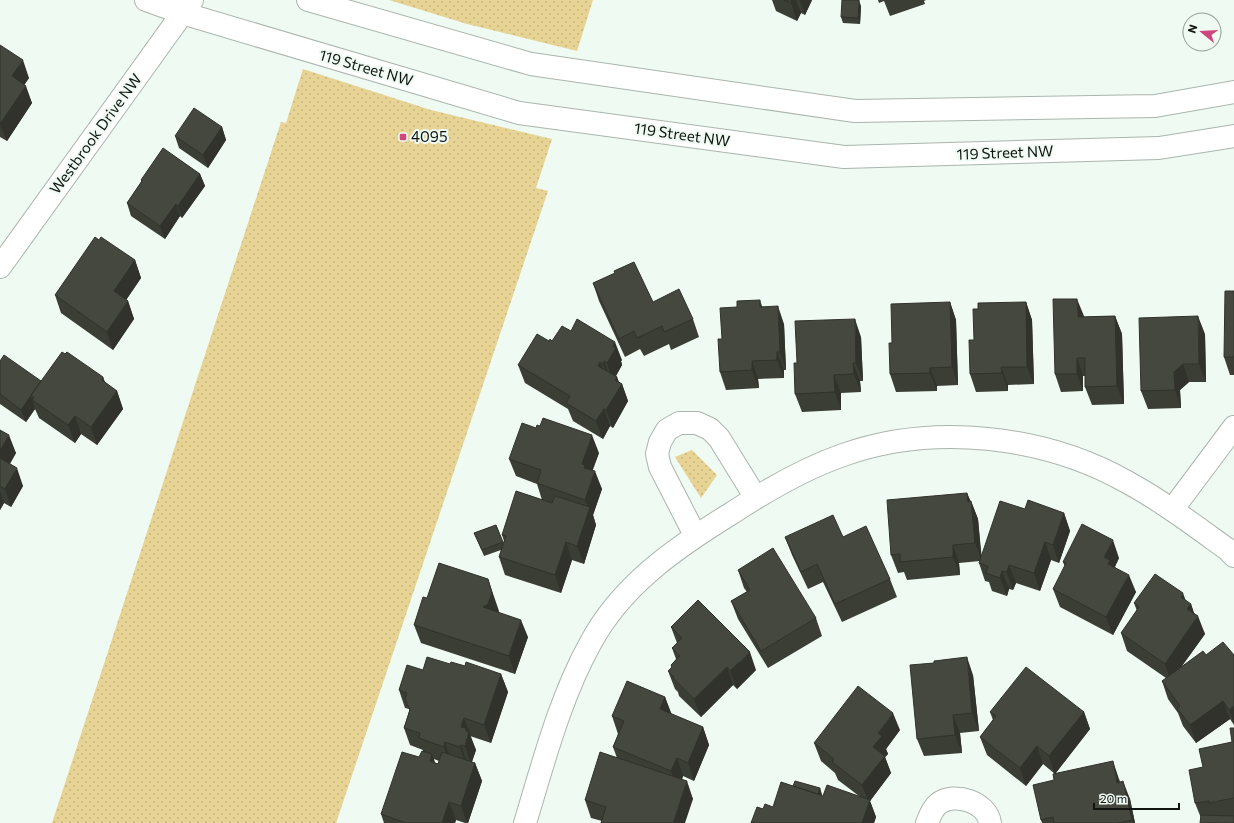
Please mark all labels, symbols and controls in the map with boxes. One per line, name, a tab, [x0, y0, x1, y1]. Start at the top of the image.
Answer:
north arrow	[1182, 12, 1222, 52]
text: N	[1185, 23, 1199, 35]
street label: 119 Street NW	[317, 45, 415, 89]
street label: Westbrook Drive NW	[45, 70, 145, 197]
street label: 119 Street NW	[633, 118, 731, 150]
place label: 4095	[411, 127, 448, 145]
marker: 4095	[398, 132, 408, 142]
street label: 119 Street NW	[956, 141, 1054, 163]
scale bar	[1094, 785, 1179, 811]
text: 20 m	[1100, 791, 1127, 805]

